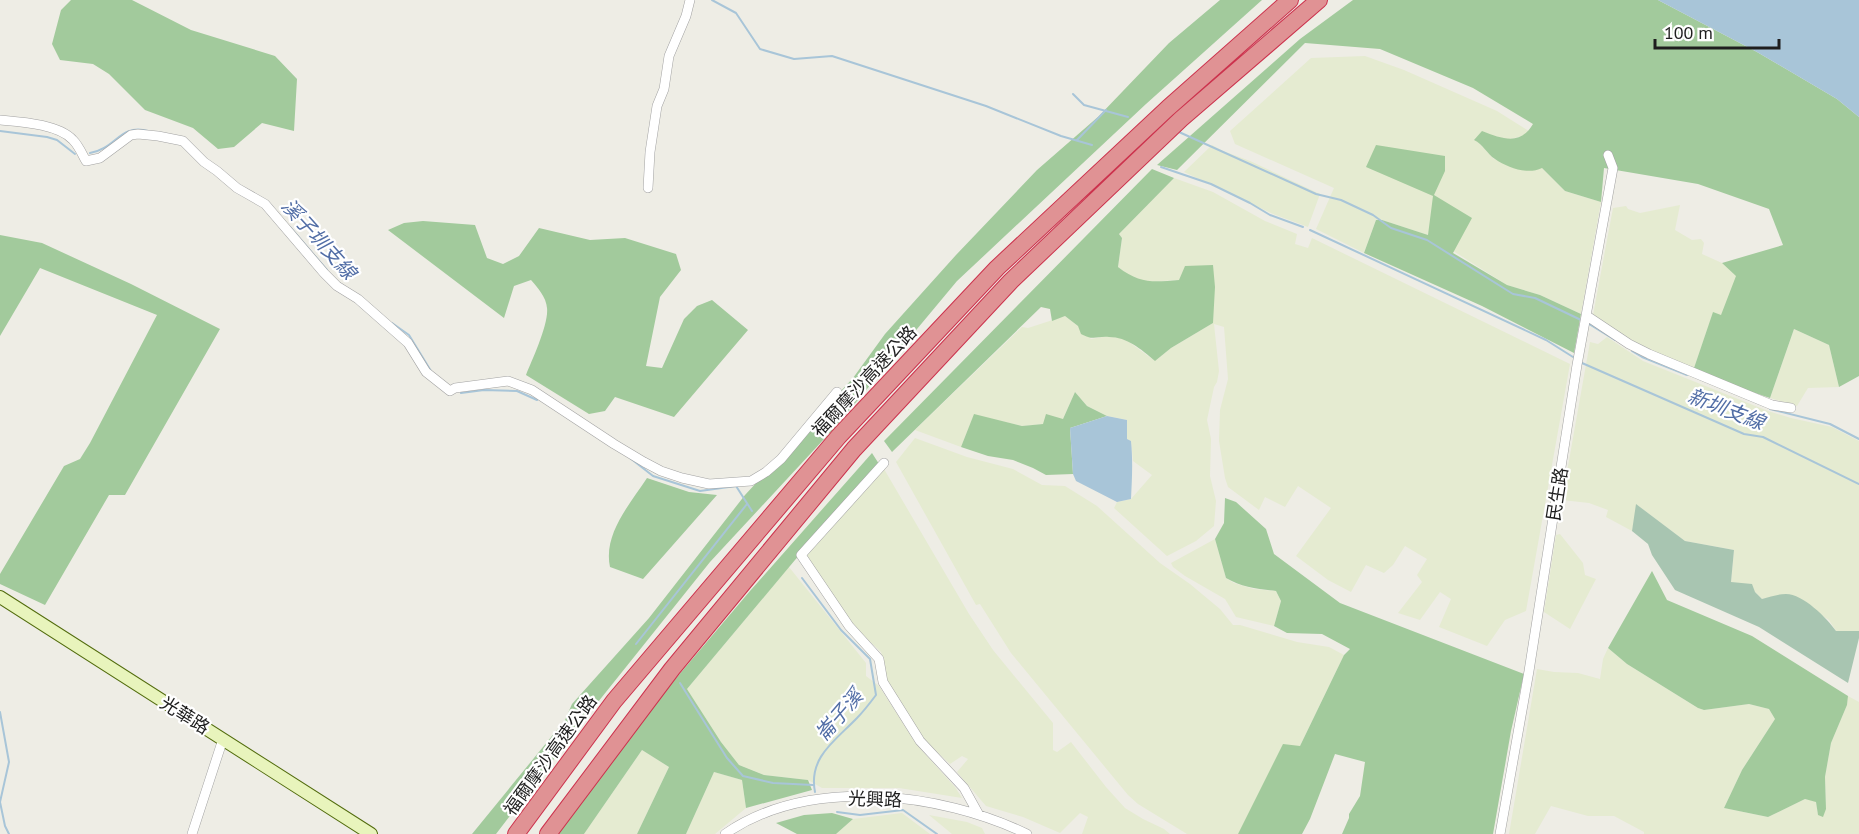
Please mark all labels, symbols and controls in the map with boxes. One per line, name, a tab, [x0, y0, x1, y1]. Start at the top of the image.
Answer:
scale bar	[1655, 12, 1780, 50]
text: 100 m	[1664, 21, 1713, 44]
water label: 溪子圳支線	[276, 193, 363, 286]
street label: 福爾摩沙高速公路	[806, 320, 922, 442]
water label: 新圳支線	[1684, 383, 1770, 436]
street label: 民生路	[1541, 466, 1573, 522]
water label: 崙子溪	[810, 682, 870, 746]
street label: 福爾摩沙高速公路	[498, 690, 602, 820]
street label: 光華路	[156, 691, 214, 739]
street label: 光興路	[848, 787, 902, 811]

